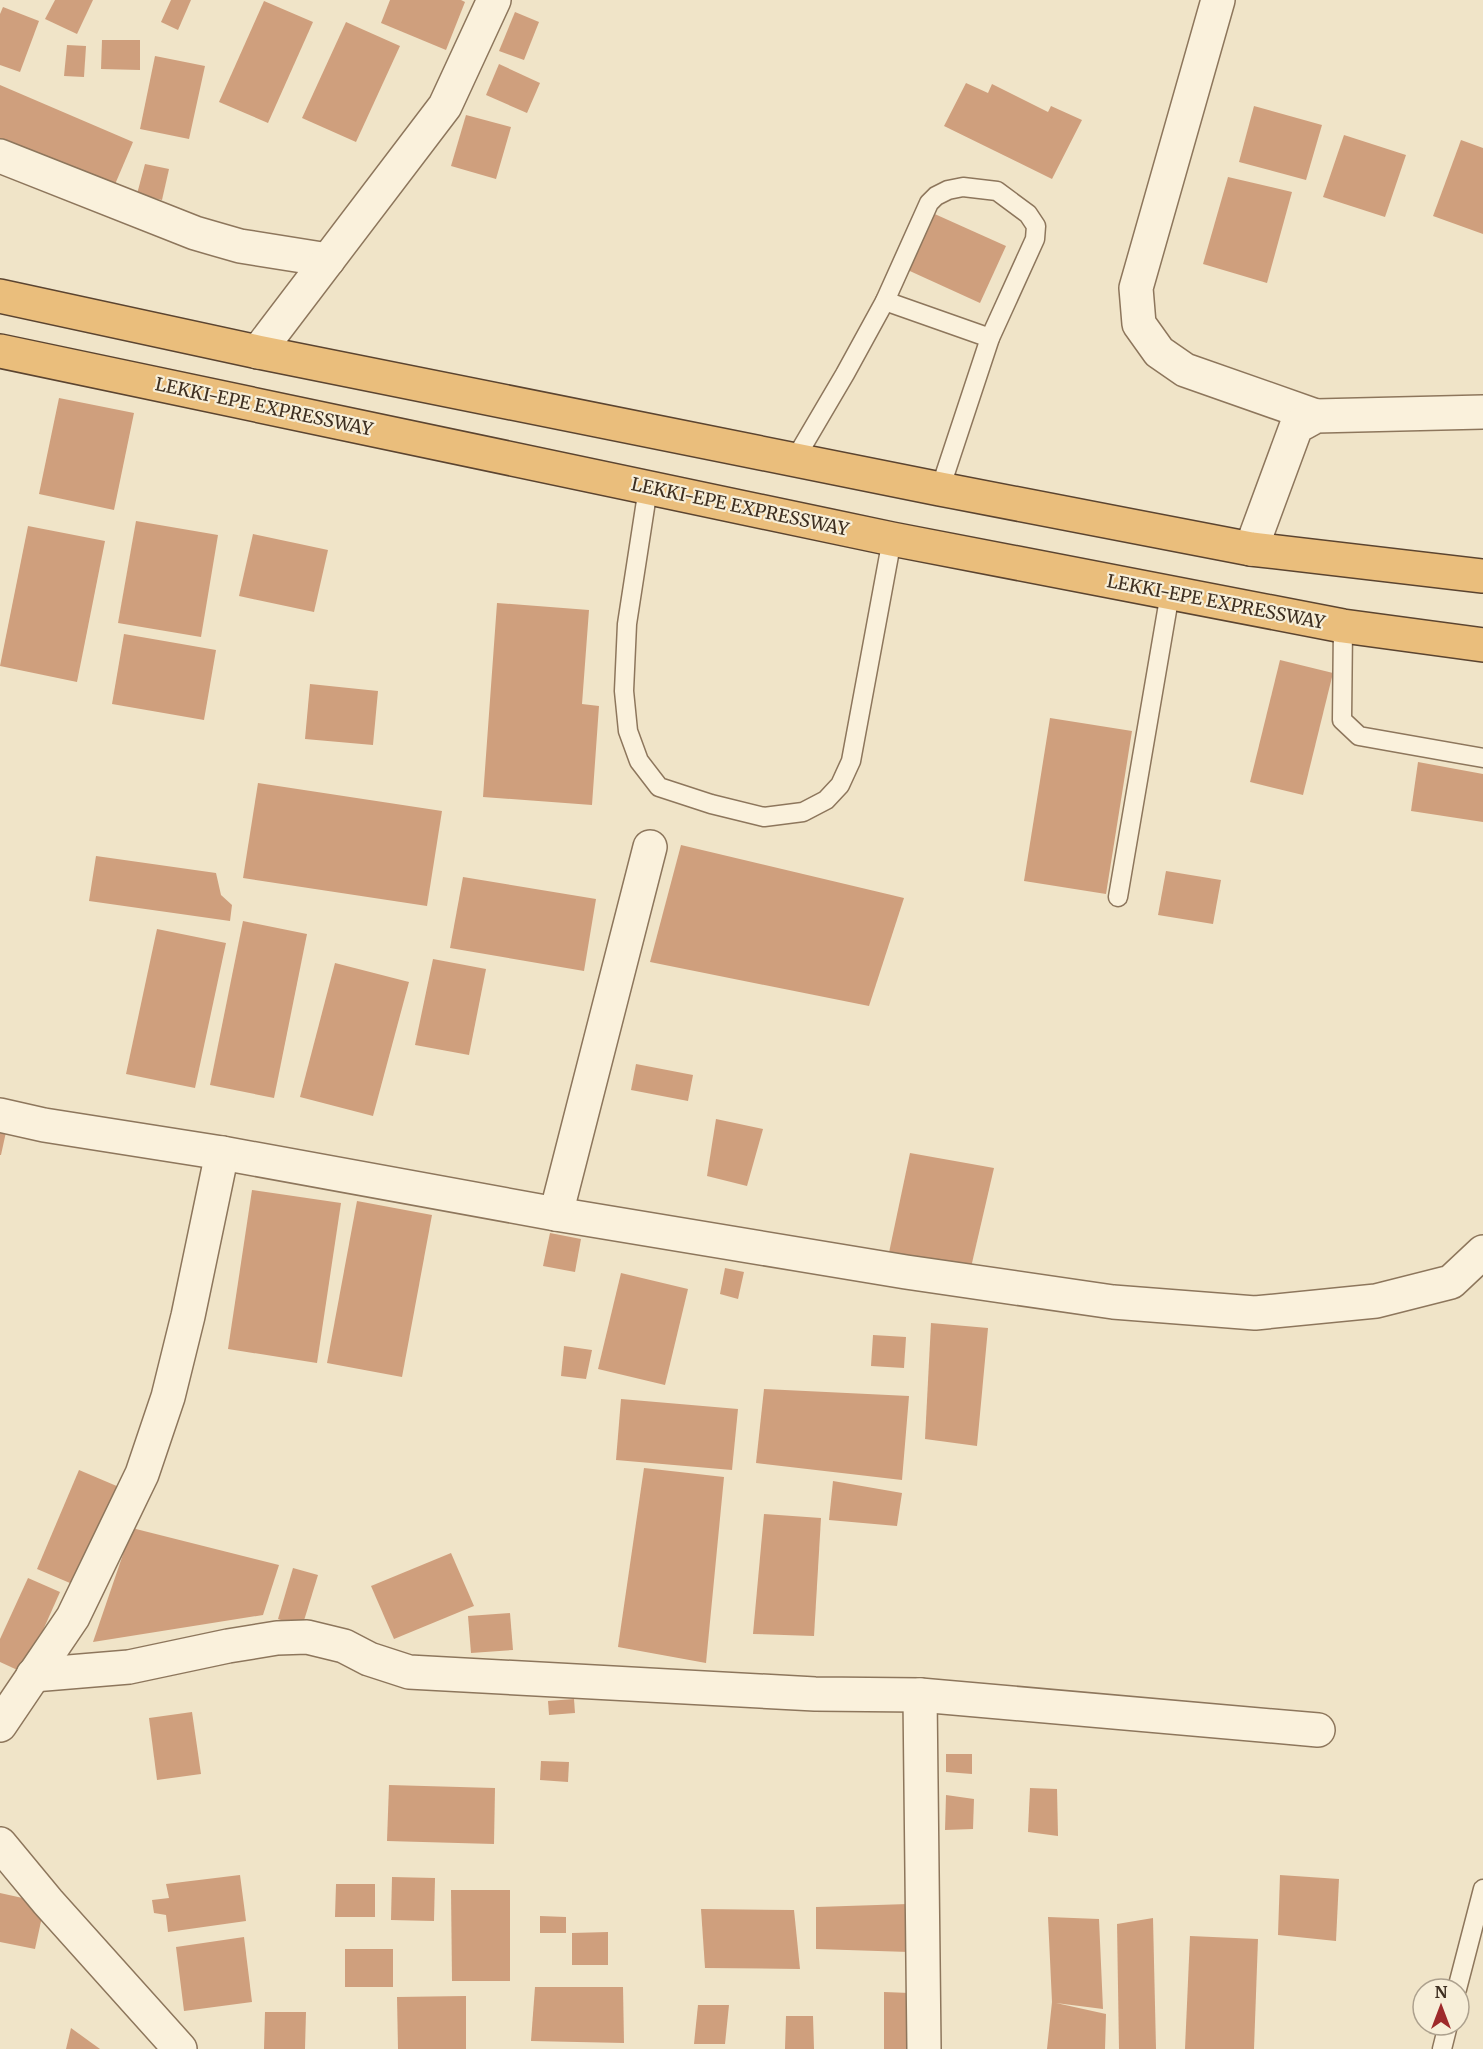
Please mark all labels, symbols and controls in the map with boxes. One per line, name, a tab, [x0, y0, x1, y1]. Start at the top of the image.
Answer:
street label: LEKKI-EPE EXPRESSWAY	[153, 372, 375, 441]
street label: LEKKI-EPE EXPRESSWAY	[629, 472, 851, 541]
street label: LEKKI-EPE EXPRESSWAY	[1105, 569, 1328, 634]
north arrow	[1411, 1977, 1471, 2037]
text: N	[1435, 1982, 1448, 2002]

